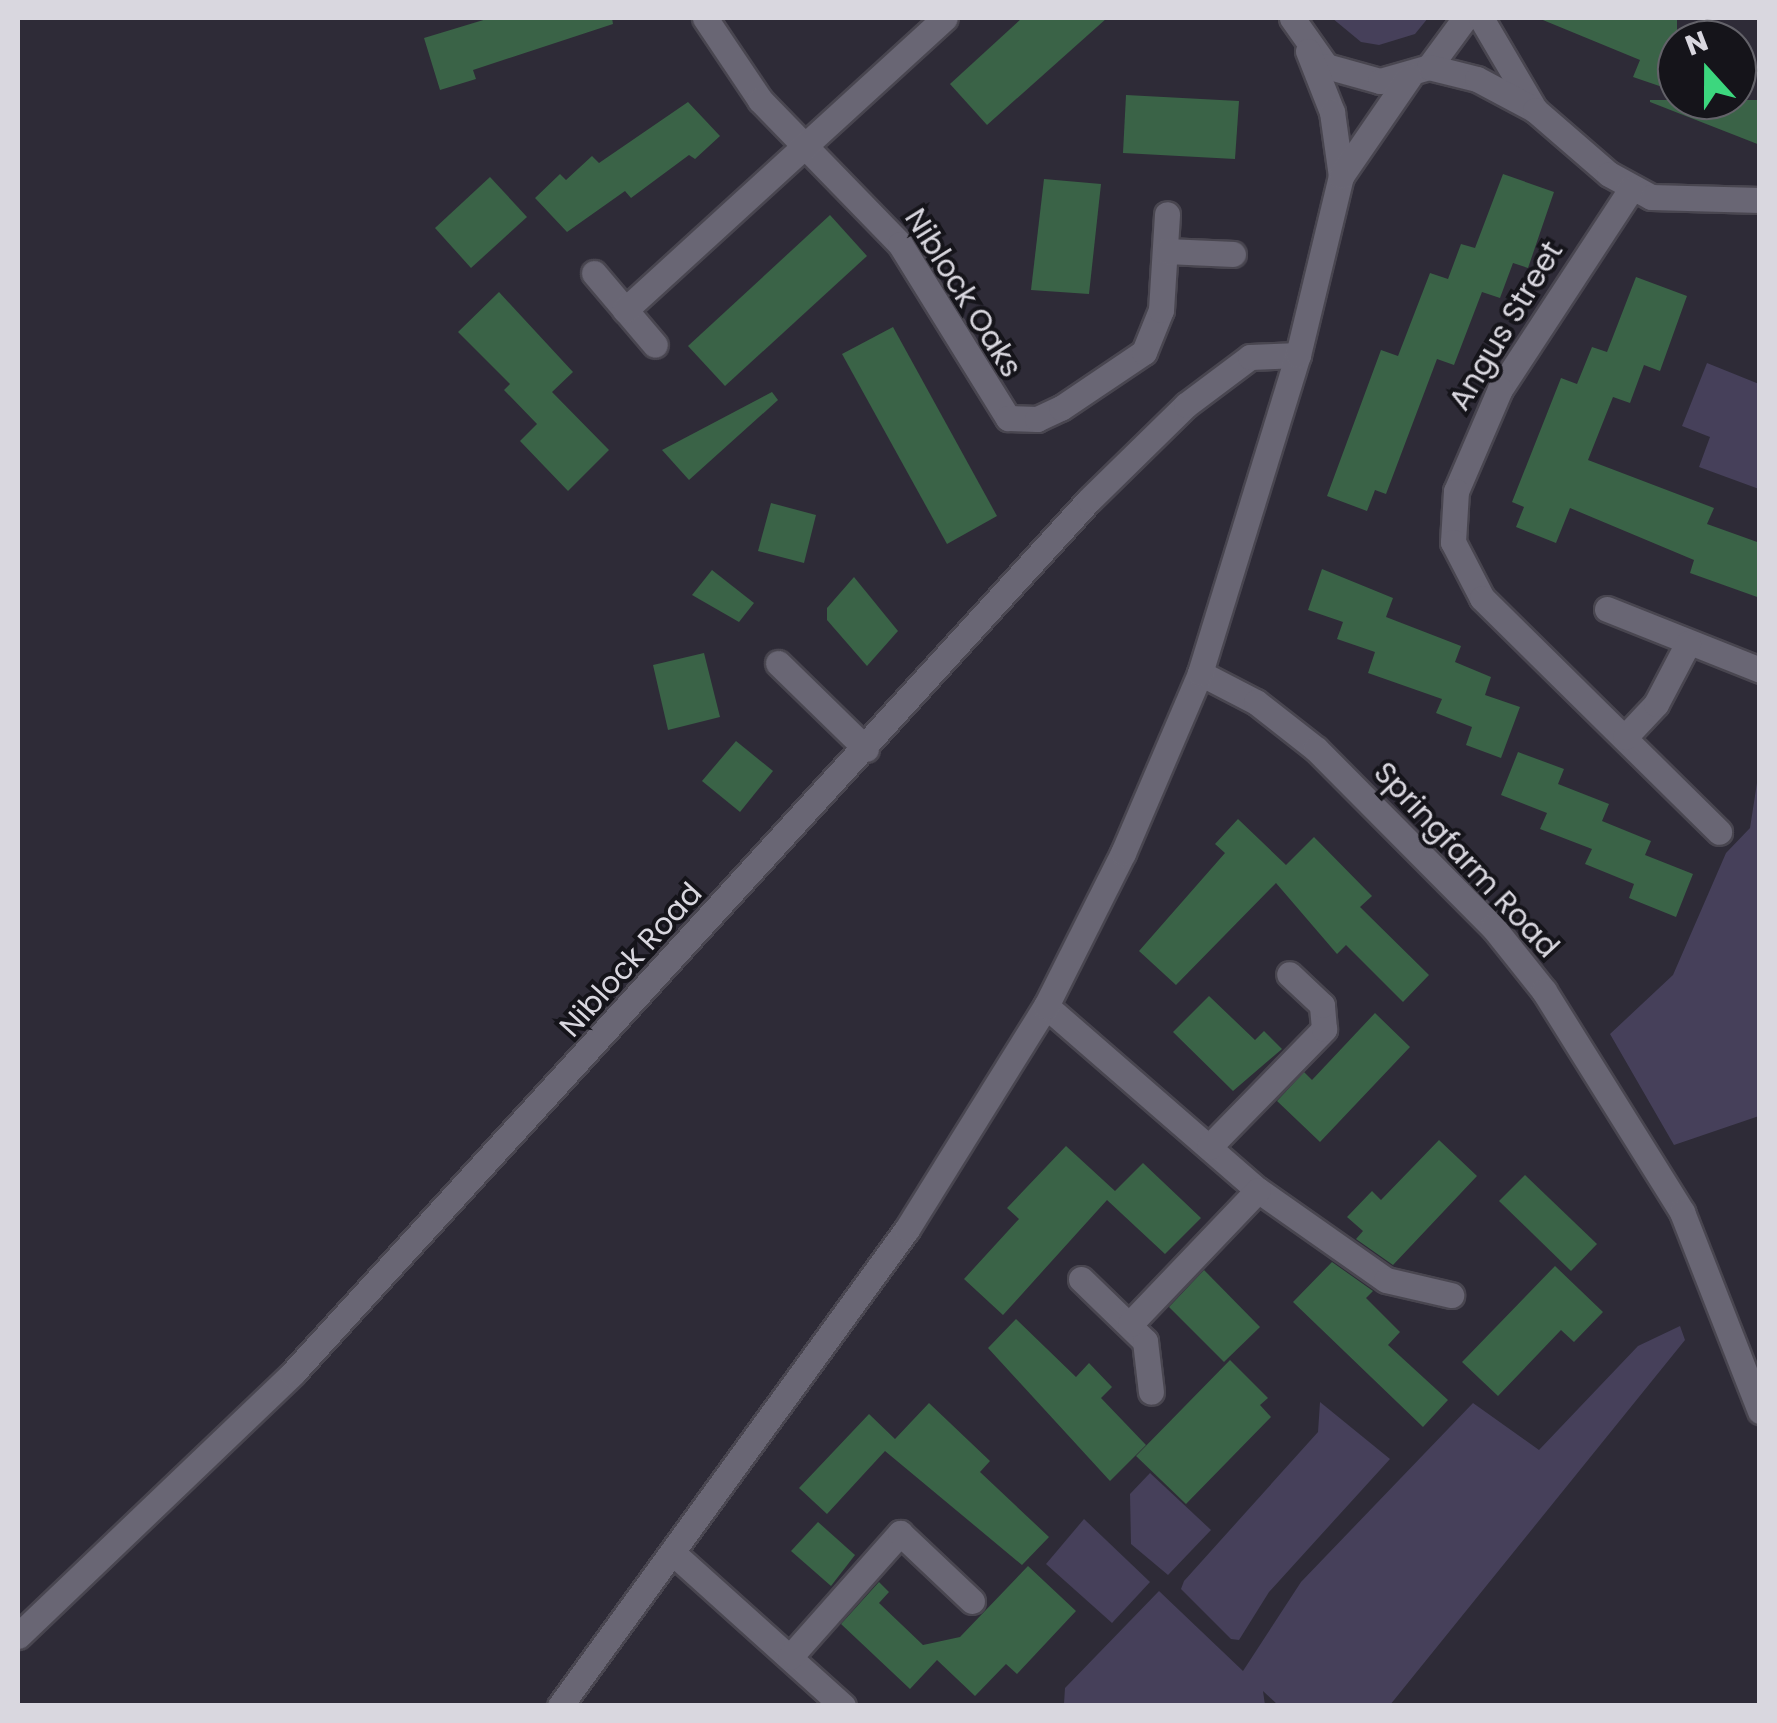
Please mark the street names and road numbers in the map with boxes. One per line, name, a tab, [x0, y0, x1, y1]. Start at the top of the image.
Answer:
street label: Niblock Oaks	[897, 202, 1029, 384]
street label: Angus Street	[1442, 235, 1570, 417]
street label: Springfarm Road	[1366, 755, 1566, 965]
street label: Niblock Road	[552, 875, 710, 1045]

